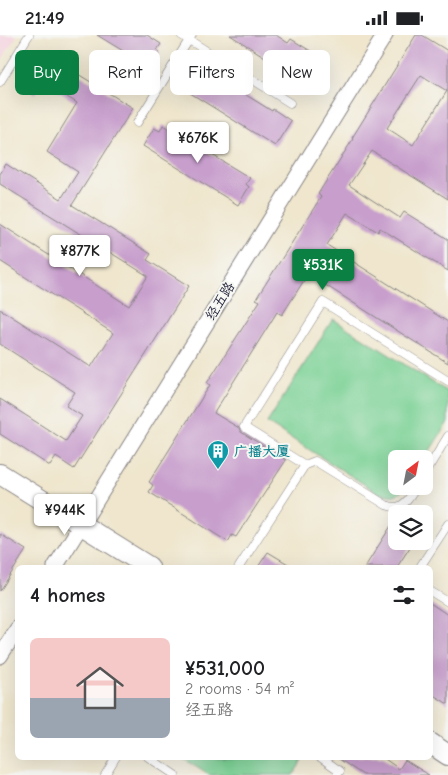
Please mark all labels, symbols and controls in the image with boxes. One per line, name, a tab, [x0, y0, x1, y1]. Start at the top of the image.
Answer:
text: 21:49	[25, 7, 65, 29]
chip: Buy	[15, 50, 79, 95]
chip: Rent	[89, 50, 160, 95]
chip: Filters	[170, 50, 253, 95]
chip: New	[263, 50, 330, 95]
pin: ¥676K	[163, 121, 233, 164]
text: ¥676K	[178, 129, 218, 147]
pin: ¥877K	[45, 235, 115, 277]
text: ¥877K	[60, 242, 100, 260]
pin: ¥531K	[288, 249, 358, 291]
text: ¥531K	[303, 256, 343, 274]
street label: 经五路	[202, 279, 238, 323]
building icon: 广播大厦	[206, 439, 230, 470]
place label: 广播大厦	[234, 443, 290, 460]
north arrow	[388, 450, 432, 495]
map controls	[388, 450, 433, 550]
pin: ¥944K	[30, 493, 100, 536]
text: ¥944K	[45, 501, 85, 519]
button: layers	[388, 505, 433, 550]
icon: filters	[390, 581, 418, 609]
text: 4 homes	[30, 583, 105, 607]
text: ¥531,000	[185, 656, 265, 680]
icon: home	[70, 658, 130, 718]
text: 2 rooms · 54 m²	[185, 680, 294, 698]
text: 经五路	[185, 701, 233, 719]

